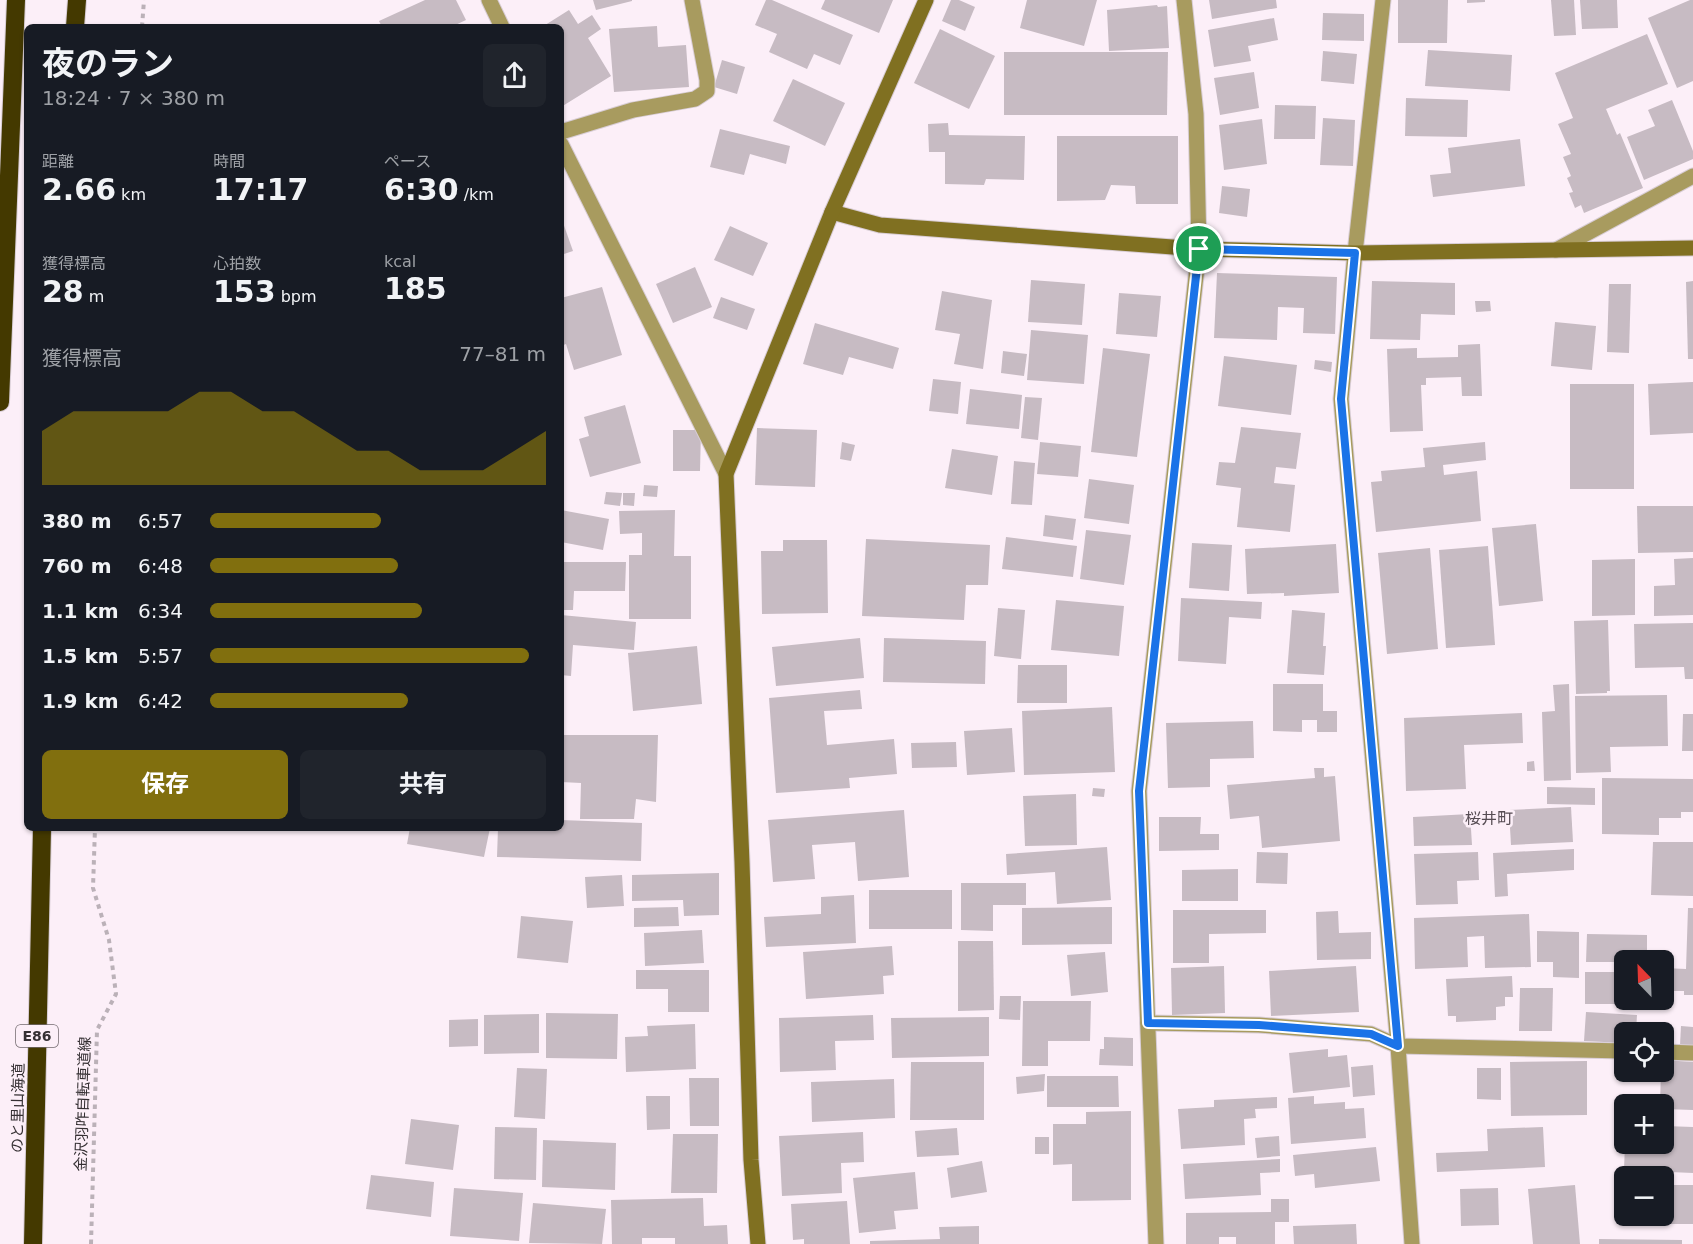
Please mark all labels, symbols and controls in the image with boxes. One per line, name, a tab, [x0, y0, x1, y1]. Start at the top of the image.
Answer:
text: 夜のラン	[42, 44, 174, 83]
button: share	[483, 44, 546, 107]
text: 18:24 · 7 × 380 m	[42, 86, 225, 110]
text: 距離	[42, 152, 74, 171]
text: 時間	[213, 152, 245, 171]
text: ペース	[384, 152, 431, 171]
text: 2.66	[42, 172, 116, 207]
text: 17:17	[213, 172, 309, 207]
text: 6:30	[384, 172, 459, 207]
text: km	[116, 185, 146, 204]
text: /km	[459, 185, 494, 204]
pin	[1173, 223, 1224, 274]
icon: arrive	[1182, 232, 1215, 265]
text: kcal	[384, 252, 416, 271]
text: 獲得標高	[42, 254, 106, 273]
text: 心拍数	[213, 254, 261, 273]
text: 185	[384, 271, 447, 306]
text: 28	[42, 274, 84, 309]
text: 153	[213, 274, 276, 309]
text: m	[84, 287, 104, 306]
text: bpm	[276, 287, 317, 306]
text: 77–81 m	[459, 342, 546, 366]
text: 獲得標高	[42, 346, 122, 370]
text: 380 m	[42, 509, 112, 533]
text: 6:57	[138, 509, 183, 533]
text: 760 m	[42, 554, 112, 578]
text: 6:48	[138, 554, 183, 578]
text: 1.1 km	[42, 599, 119, 623]
text: 6:34	[138, 599, 183, 623]
text: 1.5 km	[42, 644, 119, 668]
text: 5:57	[138, 644, 183, 668]
text: 1.9 km	[42, 689, 119, 713]
text: 6:42	[138, 689, 183, 713]
button: 保存	[42, 750, 288, 819]
button: 共有	[300, 750, 546, 819]
district label: 桜井町	[1465, 809, 1513, 828]
north arrow	[1614, 950, 1674, 1010]
map controls	[1614, 950, 1674, 1226]
button: locate	[1614, 1022, 1674, 1082]
road number: E86	[16, 1025, 58, 1047]
street label: 金沢羽咋自転車道線	[72, 1036, 94, 1172]
street label: のと里山海道	[8, 1063, 28, 1153]
button: +	[1614, 1094, 1674, 1154]
button: −	[1614, 1166, 1674, 1226]

